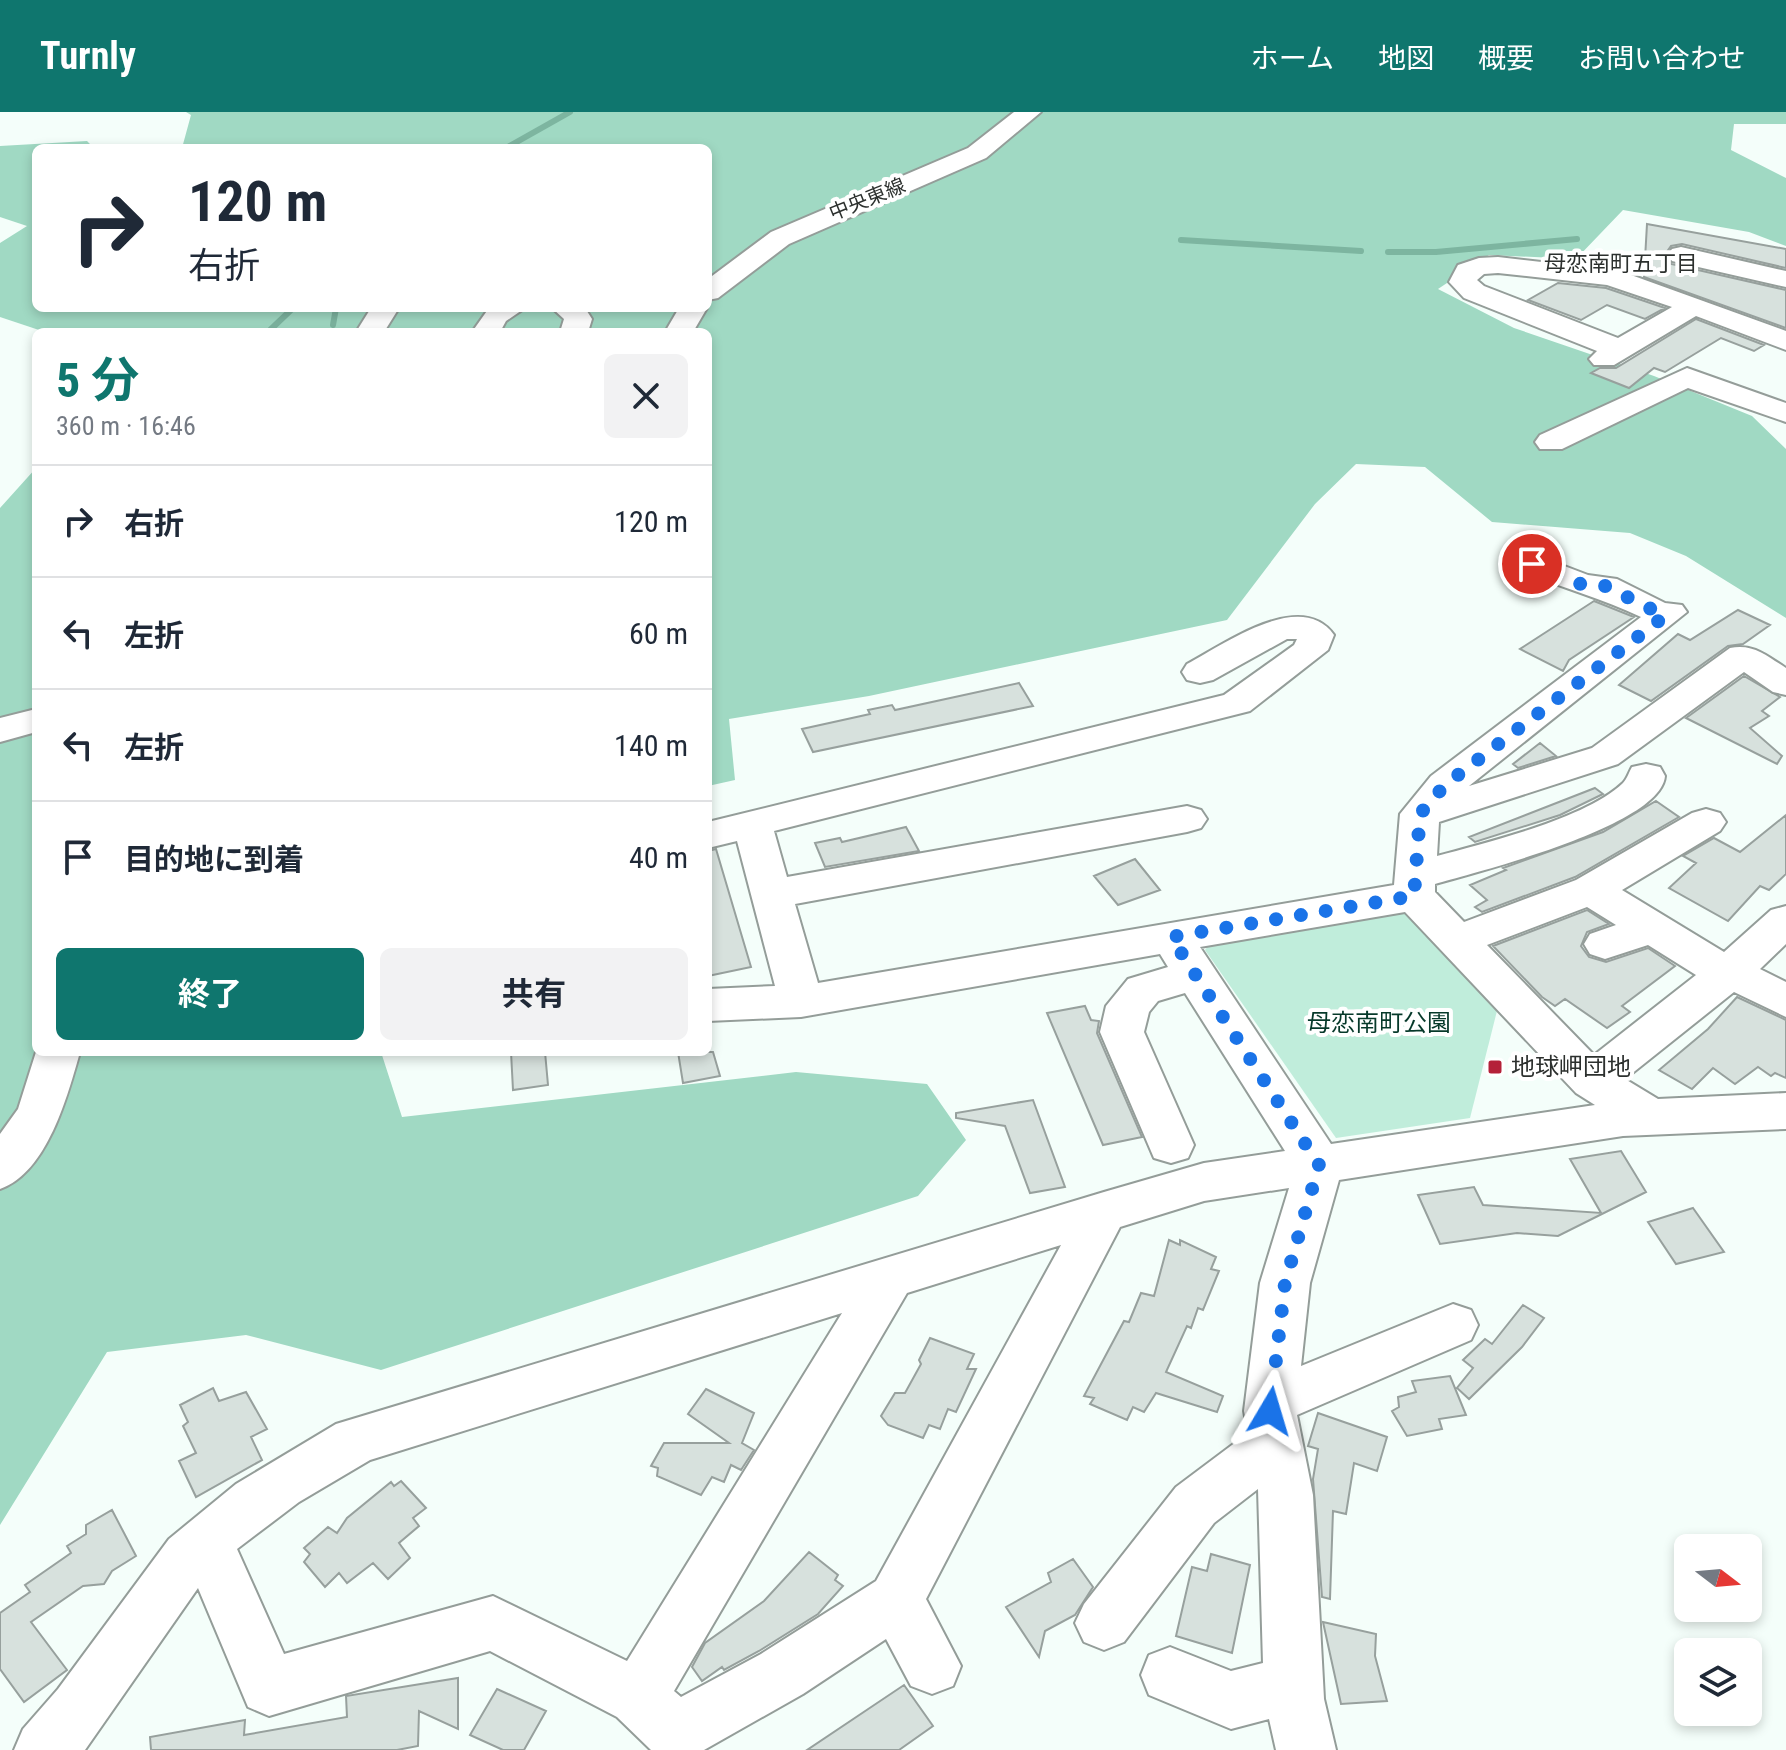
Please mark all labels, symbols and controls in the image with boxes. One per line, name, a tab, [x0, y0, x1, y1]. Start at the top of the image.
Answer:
text: Turnly	[40, 34, 136, 78]
text: ホーム	[1251, 42, 1334, 75]
text: 地図	[1378, 42, 1434, 75]
text: 概要	[1478, 42, 1534, 75]
text: お問い合わせ	[1578, 42, 1746, 75]
text: 120 m	[188, 169, 327, 235]
street label: 中央東線	[825, 173, 909, 225]
icon: right	[56, 176, 160, 280]
text: 右折	[188, 245, 260, 287]
district label: 母恋南町五丁目	[1544, 251, 1698, 276]
text: 5 分	[56, 352, 139, 409]
button: close	[604, 354, 688, 438]
text: 360 m · 16:46	[56, 411, 196, 441]
icon: right	[56, 499, 100, 543]
text: 120 m	[614, 504, 688, 539]
text: 右折	[124, 506, 184, 541]
pin	[1498, 530, 1566, 598]
icon: arrive	[1510, 542, 1554, 586]
icon: left	[56, 611, 100, 655]
text: 60 m	[629, 616, 688, 651]
text: 左折	[124, 618, 184, 653]
icon: left	[56, 723, 100, 767]
text: 140 m	[614, 728, 688, 763]
text: 左折	[124, 730, 184, 765]
icon: arrive	[56, 835, 100, 879]
text: 40 m	[629, 840, 688, 875]
text: 目的地に到着	[124, 842, 304, 877]
button: 終了	[56, 948, 364, 1040]
button: 共有	[380, 948, 688, 1040]
park label: 母恋南町公園	[1307, 1009, 1451, 1037]
place label: 地球岬団地	[1511, 1053, 1631, 1081]
marker: 地球岬団地	[1486, 1058, 1504, 1076]
position arrow	[1228, 1369, 1312, 1453]
north arrow	[1674, 1534, 1762, 1622]
map controls	[1674, 1534, 1762, 1726]
button: layers	[1674, 1638, 1762, 1726]

